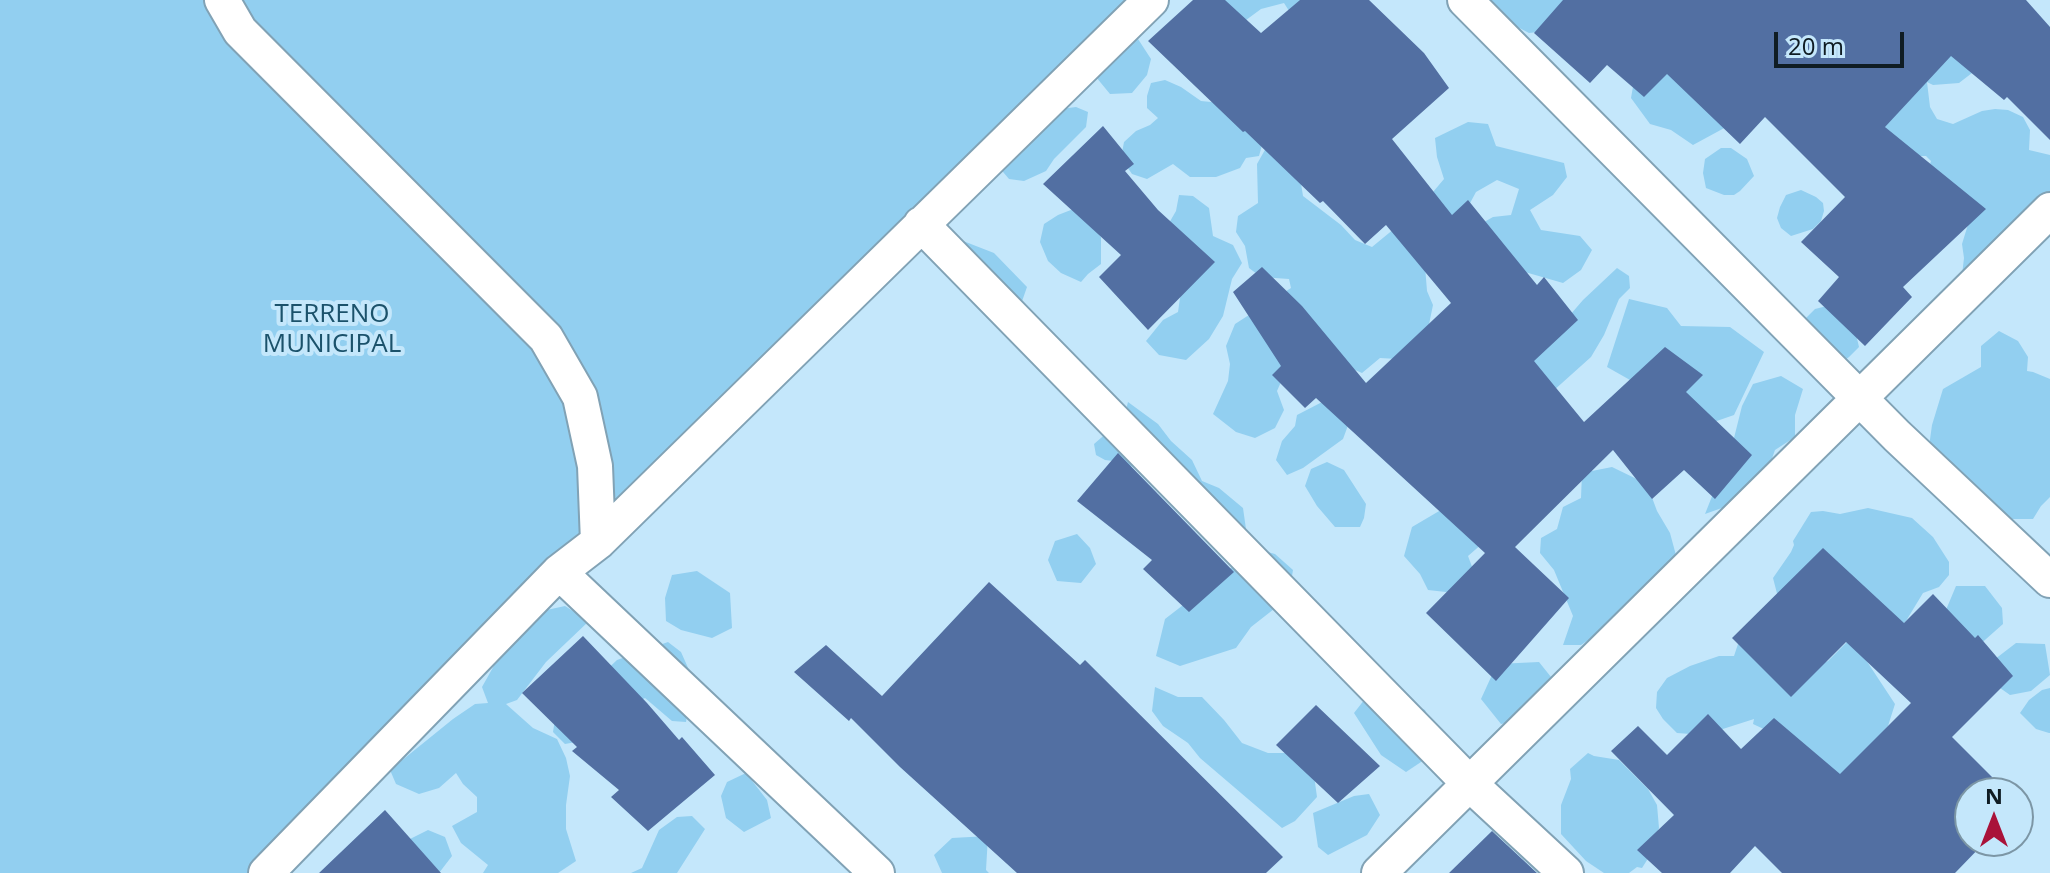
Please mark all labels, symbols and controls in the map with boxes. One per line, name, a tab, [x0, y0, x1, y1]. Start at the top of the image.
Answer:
scale bar	[1778, 16, 1908, 66]
text: 20 m	[1788, 29, 1844, 62]
park label: TERRENO MUNICIPAL	[263, 299, 401, 360]
north arrow	[1954, 777, 2034, 857]
text: N	[1985, 780, 2003, 810]

